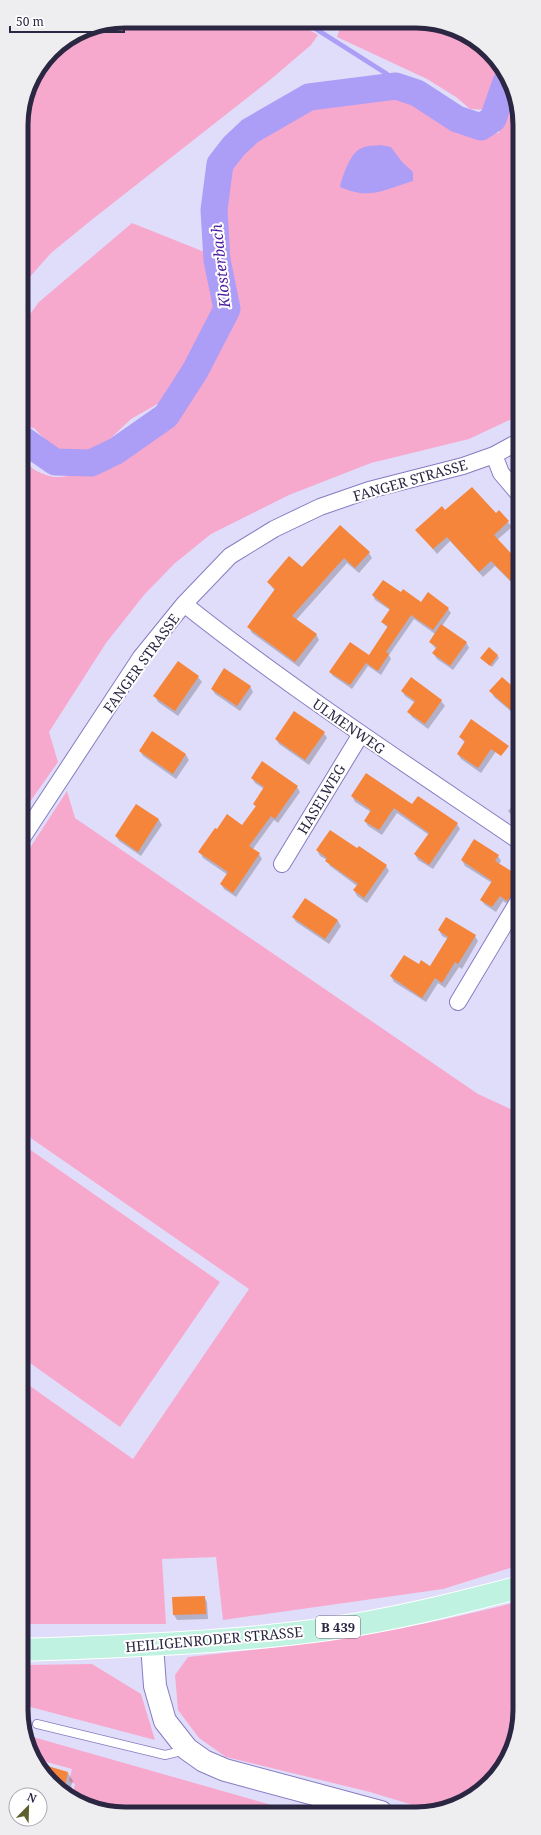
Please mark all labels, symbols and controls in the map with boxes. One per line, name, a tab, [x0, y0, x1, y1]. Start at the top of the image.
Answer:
scale bar	[10, 8, 124, 34]
text: 50 m	[16, 13, 44, 30]
water label: Klosterbach	[206, 223, 234, 310]
street label: FANGER STRASSE	[351, 454, 470, 505]
street label: FANGER STRASSE	[99, 609, 184, 716]
street label: ULMENWEG	[309, 694, 389, 758]
street label: HASELWEG	[293, 760, 349, 838]
road number: B 439	[316, 1616, 360, 1638]
street label: HEILIGENRODER STRASSE	[124, 1622, 304, 1656]
north arrow	[8, 1787, 48, 1827]
text: N	[25, 1789, 39, 1806]

